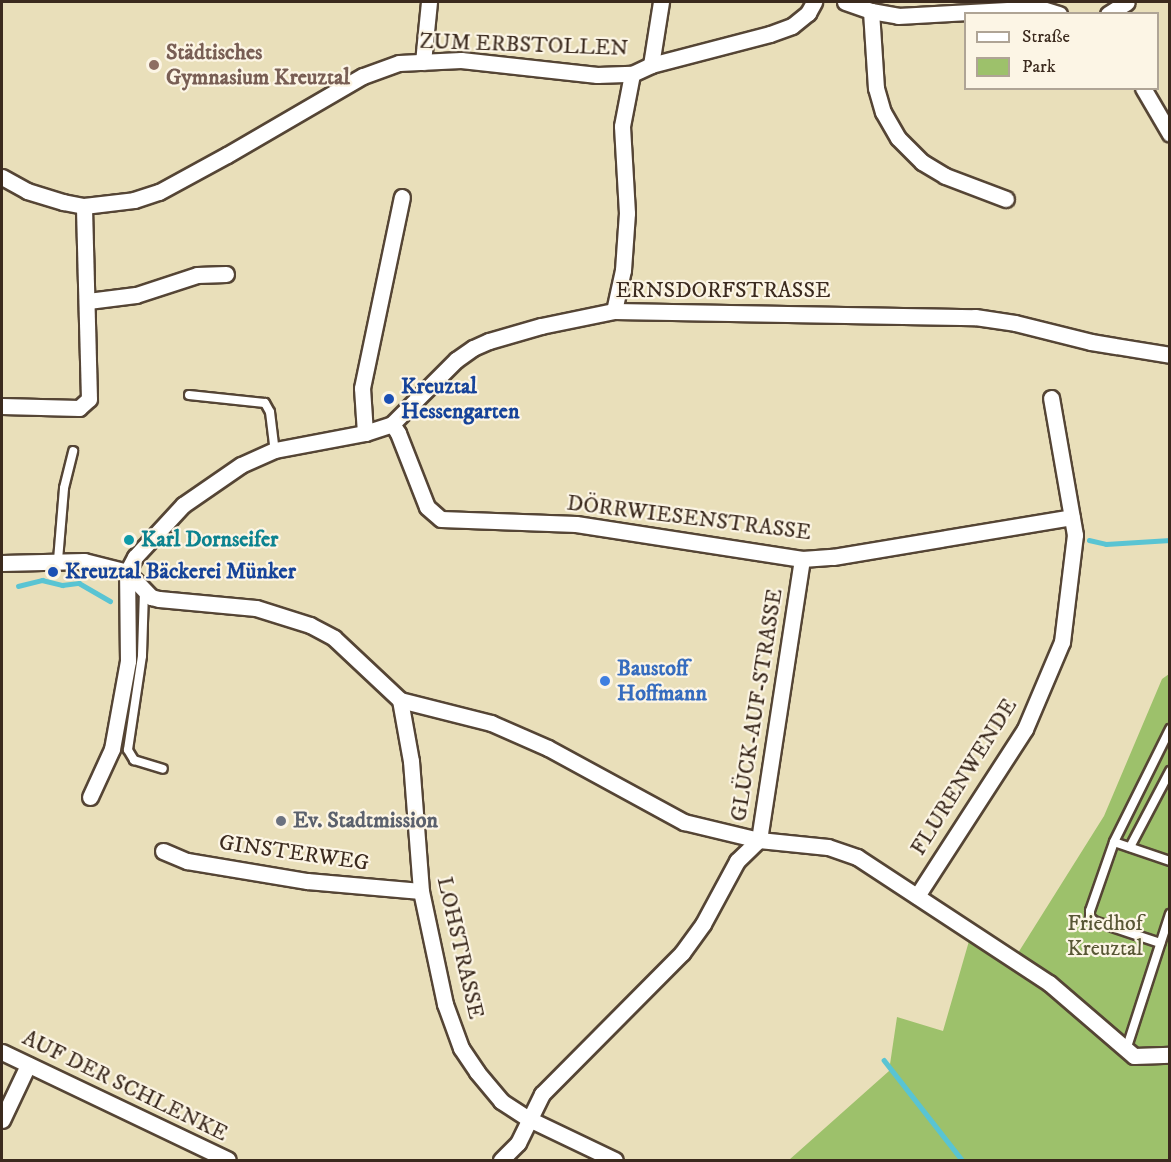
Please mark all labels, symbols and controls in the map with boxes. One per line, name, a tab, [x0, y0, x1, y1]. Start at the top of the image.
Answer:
legend	[964, 12, 1159, 90]
text: Straße	[1022, 26, 1070, 48]
street label: ZUM ERBSTOLLEN	[419, 28, 629, 62]
place label: Städtisches Gymnasium Kreuztal	[166, 39, 350, 90]
text: Park	[1022, 56, 1056, 78]
marker: Städtisches Gymnasium Kreuztal	[147, 58, 161, 72]
street label: ERNSDORFSTRASSE	[615, 278, 831, 304]
place label: Kreuztal Hessengarten	[401, 373, 519, 424]
marker: Kreuztal Hessengarten	[382, 392, 396, 406]
street label: DÖRRWIESENSTRASSE	[565, 490, 813, 546]
place label: Karl Dornseifer	[141, 527, 278, 553]
marker: Karl Dornseifer	[122, 533, 136, 547]
place label: Kreuztal Bäckerei Münker	[65, 559, 296, 585]
marker: Kreuztal Bäckerei Münker	[46, 565, 60, 579]
street label: GLÜCK-AUF-STRASSE	[726, 587, 788, 823]
place label: Baustoff Hoffmann	[617, 655, 707, 706]
marker: Baustoff Hoffmann	[598, 674, 612, 688]
street label: FLURENWENDE	[905, 694, 1023, 860]
place label: Ev. Stadtmission	[293, 808, 438, 834]
marker: Ev. Stadtmission	[274, 814, 288, 828]
street label: GINSTERWEG	[217, 829, 371, 877]
street label: LOHSTRASSE	[431, 874, 489, 1022]
park label: Friedhof Kreuztal	[1067, 910, 1143, 962]
street label: AUF DER SCHLENKE	[18, 1025, 232, 1147]

